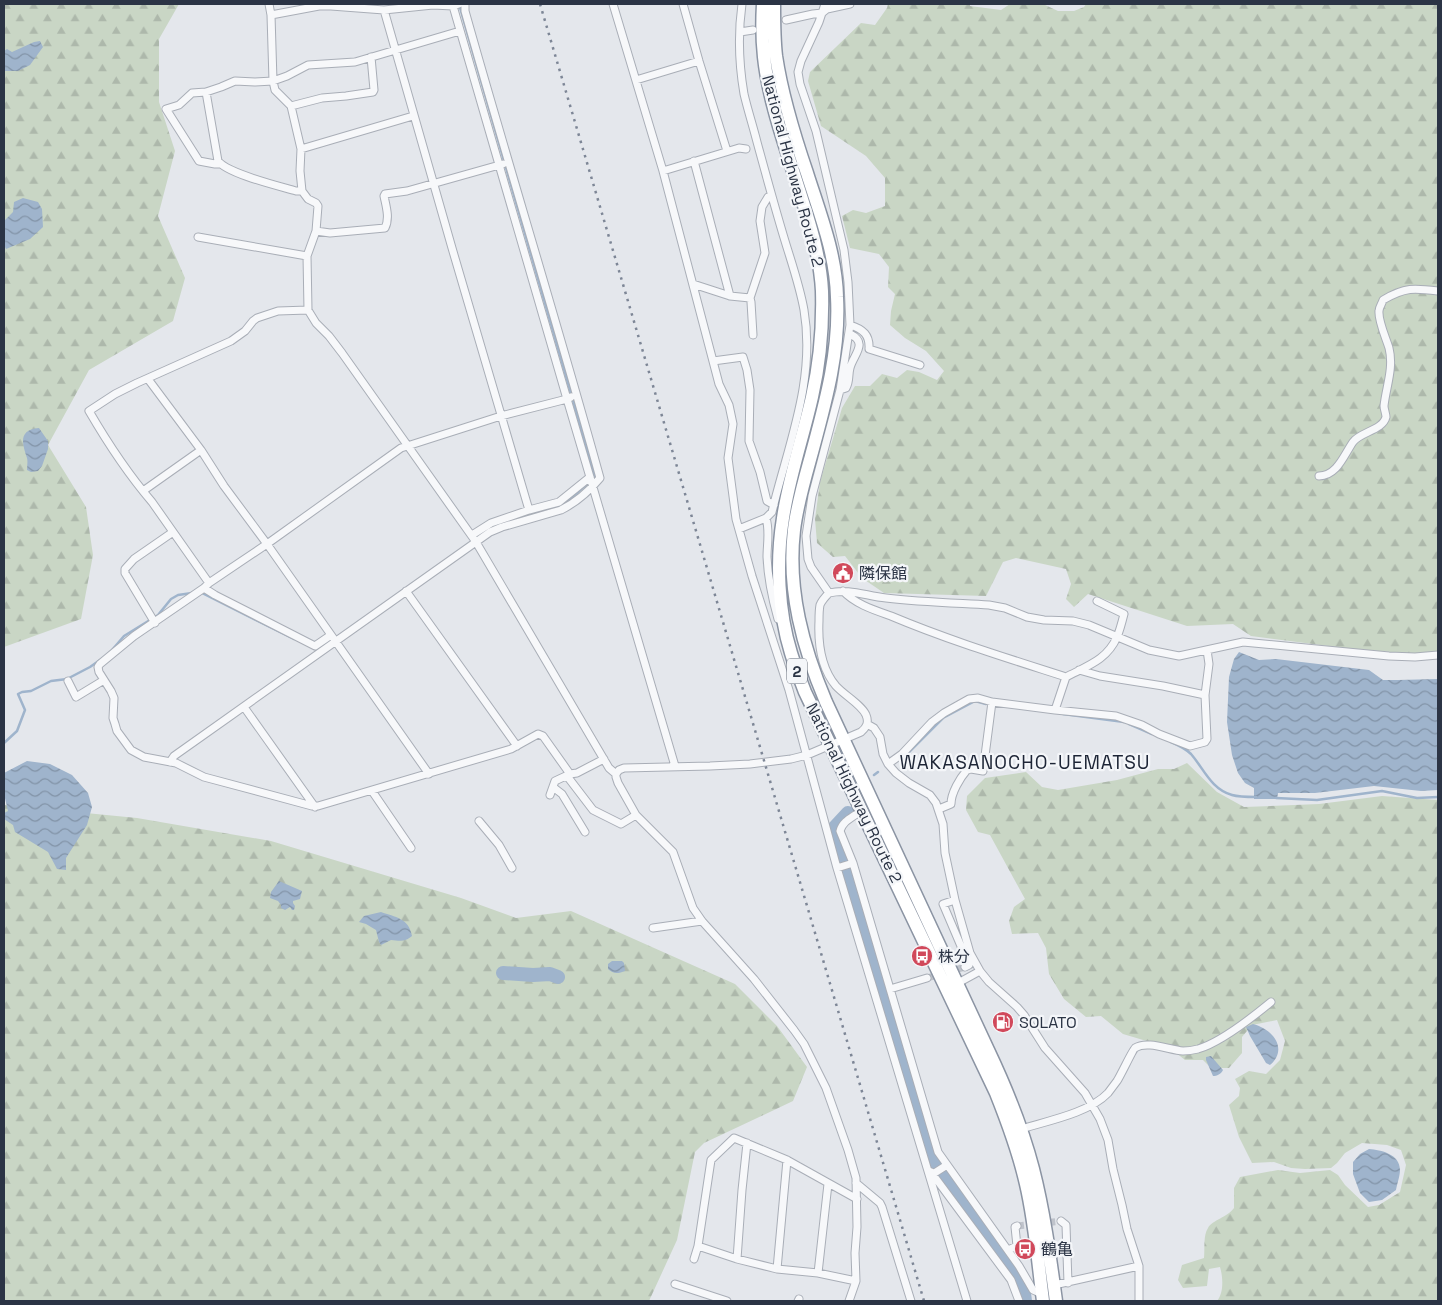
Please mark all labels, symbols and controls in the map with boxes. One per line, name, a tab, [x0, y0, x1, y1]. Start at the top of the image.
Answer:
street label: National Highway Route 2	[757, 73, 829, 269]
public building icon: 隣保館	[831, 561, 855, 585]
place label: 隣保館	[859, 563, 907, 584]
road number: 2	[787, 658, 807, 684]
street label: National Highway Route 2	[801, 700, 907, 886]
district label: WAKASANOCHO-UEMATSU	[900, 750, 1150, 775]
bus stop icon: 株分	[910, 944, 934, 968]
place label: 株分	[938, 946, 970, 967]
fuel station icon: SOLATO	[991, 1010, 1015, 1034]
place label: SOLATO	[1019, 1012, 1077, 1033]
bus stop icon: 鶴亀	[1013, 1237, 1037, 1261]
place label: 鶴亀	[1041, 1239, 1073, 1260]

